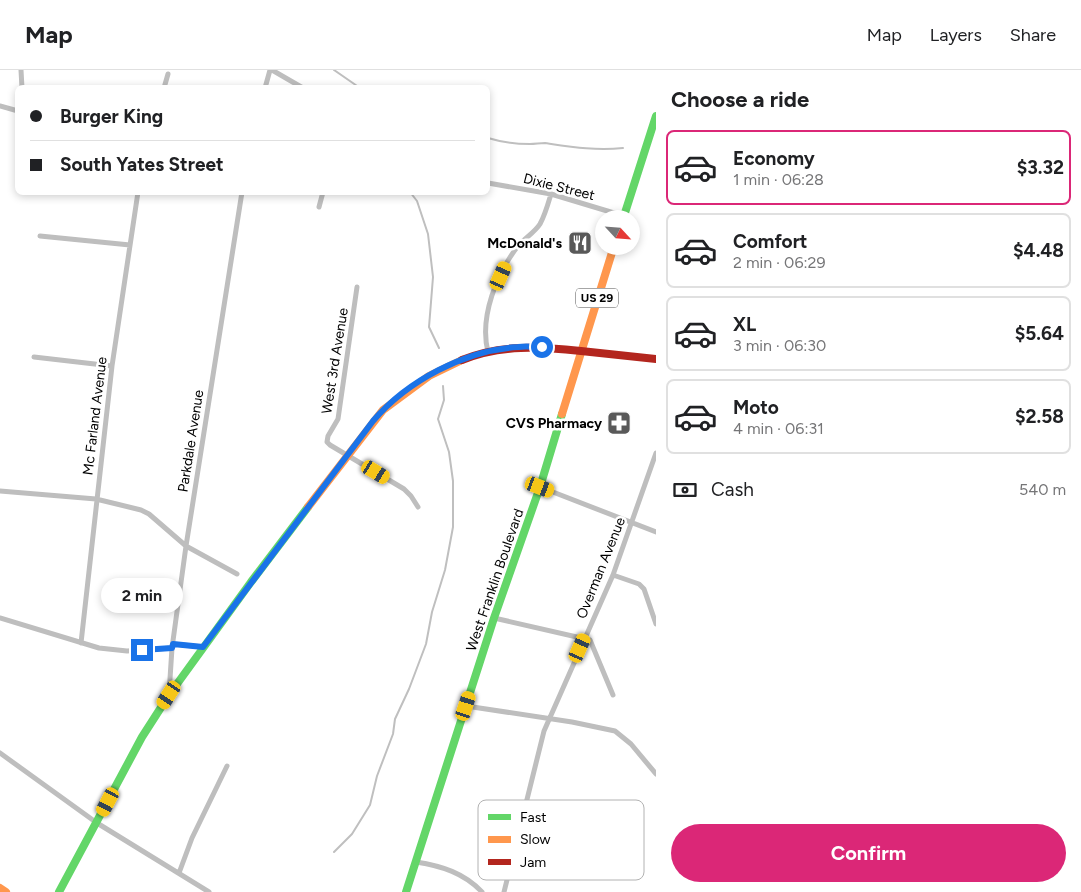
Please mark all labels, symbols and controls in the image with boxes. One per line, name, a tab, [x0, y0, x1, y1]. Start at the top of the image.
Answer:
text: Map	[25, 20, 73, 49]
text: Map	[867, 24, 902, 46]
text: Layers	[930, 24, 982, 46]
text: Share	[1010, 24, 1056, 46]
text: Choose a ride	[671, 86, 809, 113]
text: Burger King	[60, 105, 163, 128]
icon: car	[673, 145, 718, 190]
text: Economy	[733, 147, 815, 170]
text: South Yates Street	[60, 153, 224, 176]
text: $3.32	[1017, 156, 1064, 179]
street label: Dixie Street	[521, 170, 597, 204]
text: 1 min · 06:28	[733, 170, 824, 189]
north arrow	[595, 210, 640, 255]
map controls	[595, 210, 640, 255]
icon: car	[673, 228, 718, 273]
restaurant icon: McDonald's	[567, 230, 593, 256]
text: Comfort	[733, 230, 808, 253]
place label: McDonald's	[487, 235, 562, 252]
text: $4.48	[1013, 239, 1064, 262]
text: 2 min · 06:29	[733, 253, 825, 272]
car	[488, 259, 513, 293]
road number: US 29	[576, 288, 618, 308]
street label: West 3rd Avenue	[318, 306, 352, 415]
icon: car	[673, 311, 718, 356]
text: XL	[733, 313, 756, 336]
text: $5.64	[1015, 322, 1064, 345]
route start	[531, 336, 553, 358]
text: 3 min · 06:30	[733, 336, 826, 355]
street label: Mc Farland Avenue	[79, 355, 111, 476]
street label: Parkdale Avenue	[175, 388, 208, 493]
icon: car	[673, 394, 718, 439]
text: Moto	[733, 396, 779, 419]
text: $2.58	[1015, 405, 1064, 428]
pharmacy icon: CVS Pharmacy	[606, 410, 632, 436]
place label: CVS Pharmacy	[506, 415, 603, 432]
text: 4 min · 06:31	[733, 419, 824, 438]
car	[359, 458, 392, 486]
car	[523, 475, 556, 499]
icon: cash	[671, 476, 699, 504]
text: Cash	[711, 478, 754, 501]
text: 540 m	[1019, 480, 1066, 499]
street label: West Franklin Boulevard	[463, 507, 527, 653]
street label: Overman Avenue	[573, 514, 629, 621]
callout: 2 min	[101, 578, 183, 612]
text: 2 min	[122, 586, 162, 605]
car	[567, 631, 592, 665]
route end	[131, 639, 153, 661]
car	[154, 678, 183, 712]
car	[454, 689, 477, 723]
car	[94, 785, 121, 819]
legend	[478, 800, 644, 880]
text: Fast	[520, 809, 546, 826]
button: Confirm	[671, 824, 1066, 882]
text: Slow	[520, 831, 551, 848]
text: Jam	[520, 854, 546, 871]

